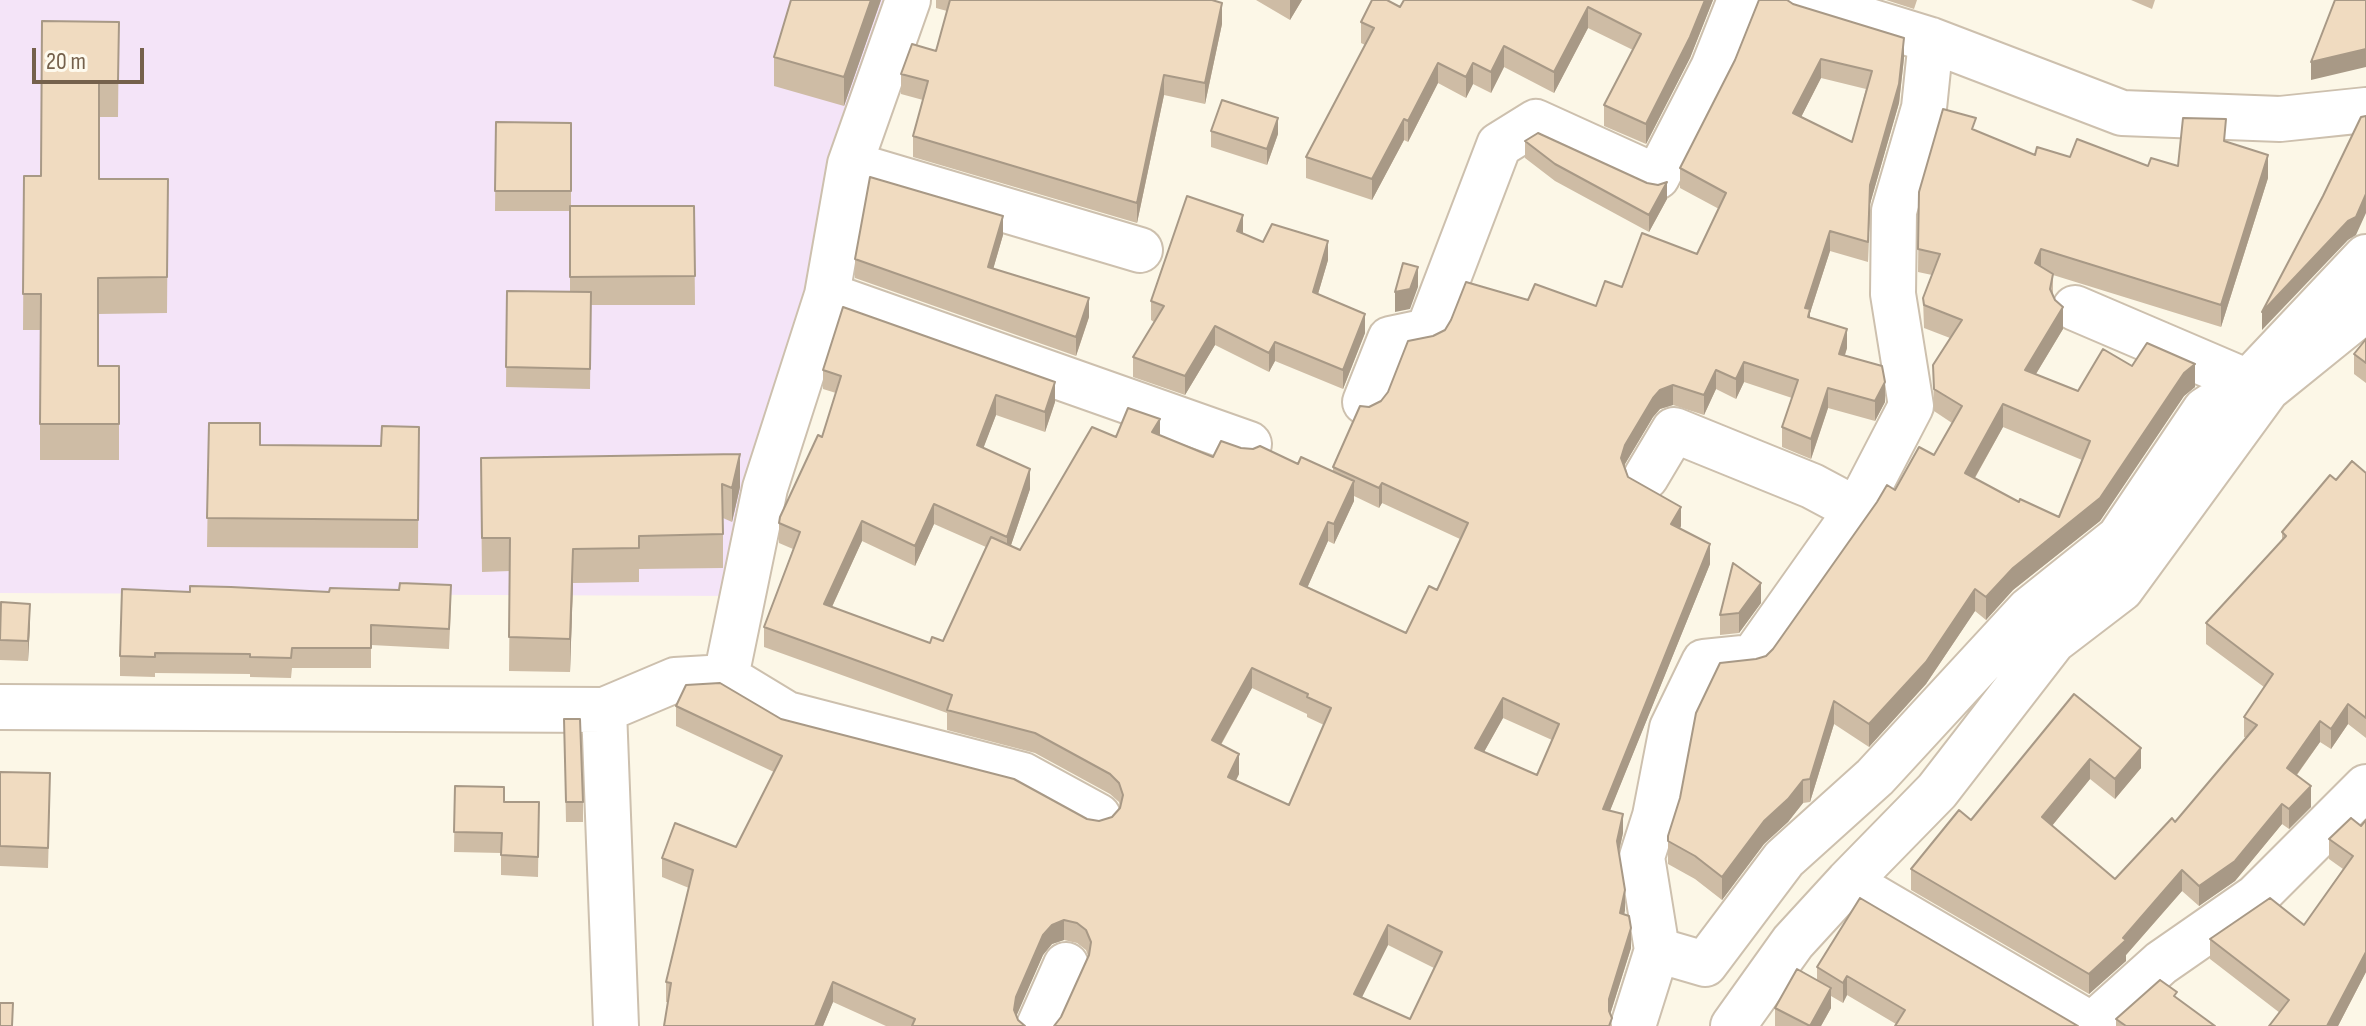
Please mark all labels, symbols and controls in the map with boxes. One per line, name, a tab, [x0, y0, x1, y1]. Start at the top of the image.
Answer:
scale bar	[36, 32, 148, 82]
text: 20 m	[46, 47, 86, 76]

